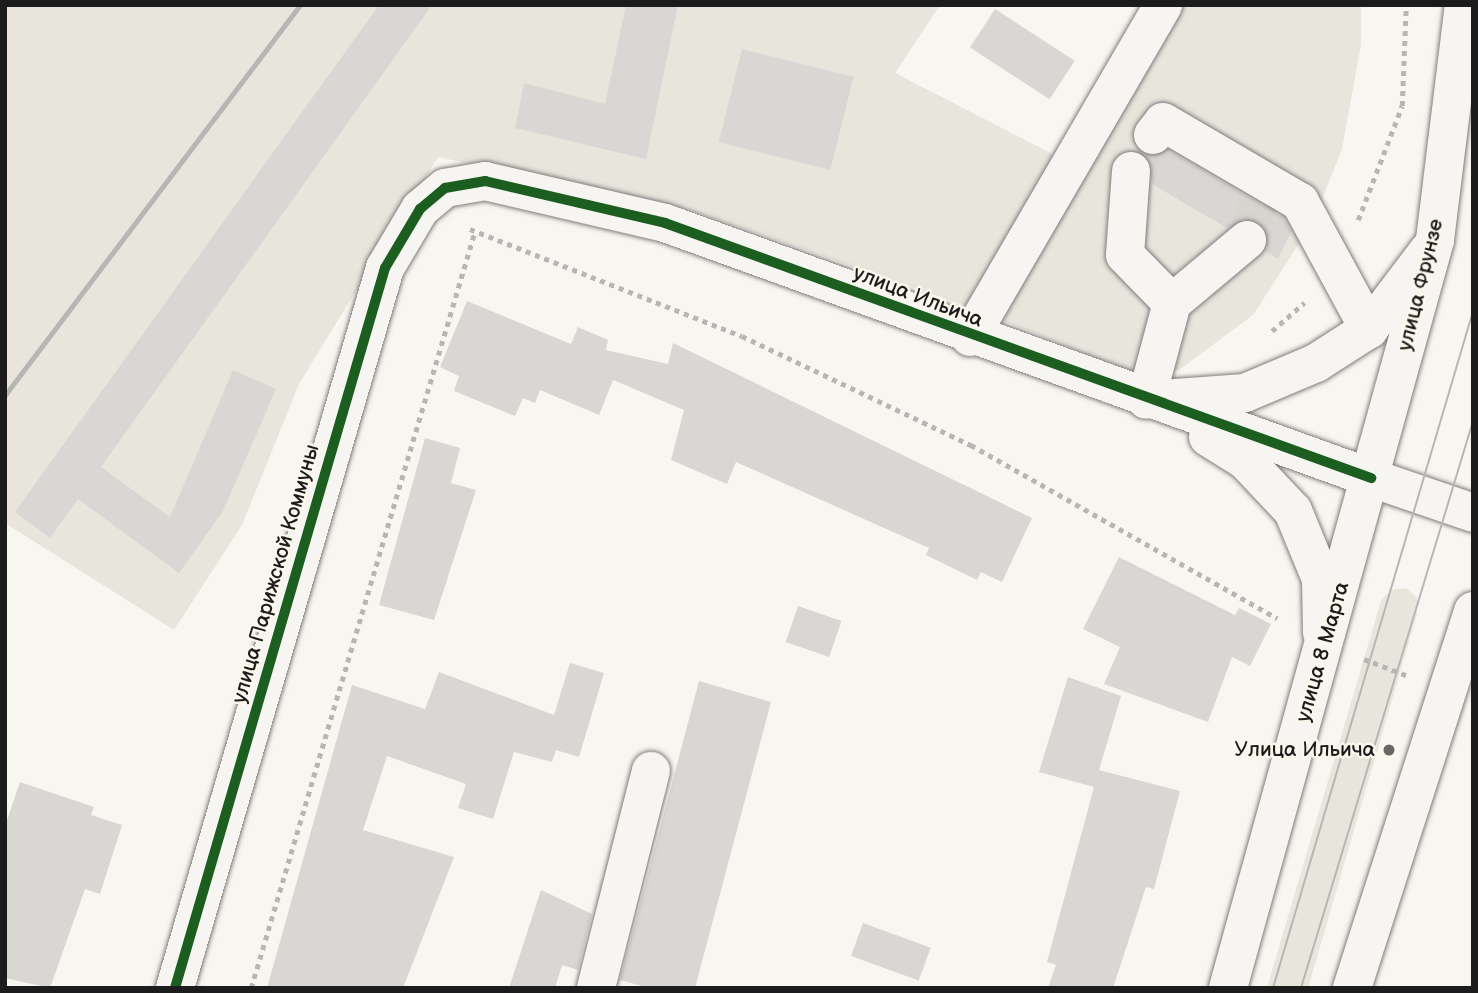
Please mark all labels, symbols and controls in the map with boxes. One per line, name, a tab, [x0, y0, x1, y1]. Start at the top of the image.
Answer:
street label: улица Фрунзе	[1392, 216, 1450, 354]
street label: улица Ильича	[850, 261, 986, 333]
street label: улица Парижской Коммуны	[227, 442, 325, 706]
street label: улица 8 Марта	[1291, 579, 1355, 725]
place label: Улица Ильича	[1234, 737, 1375, 763]
marker: Улица Ильича	[1381, 742, 1397, 758]

